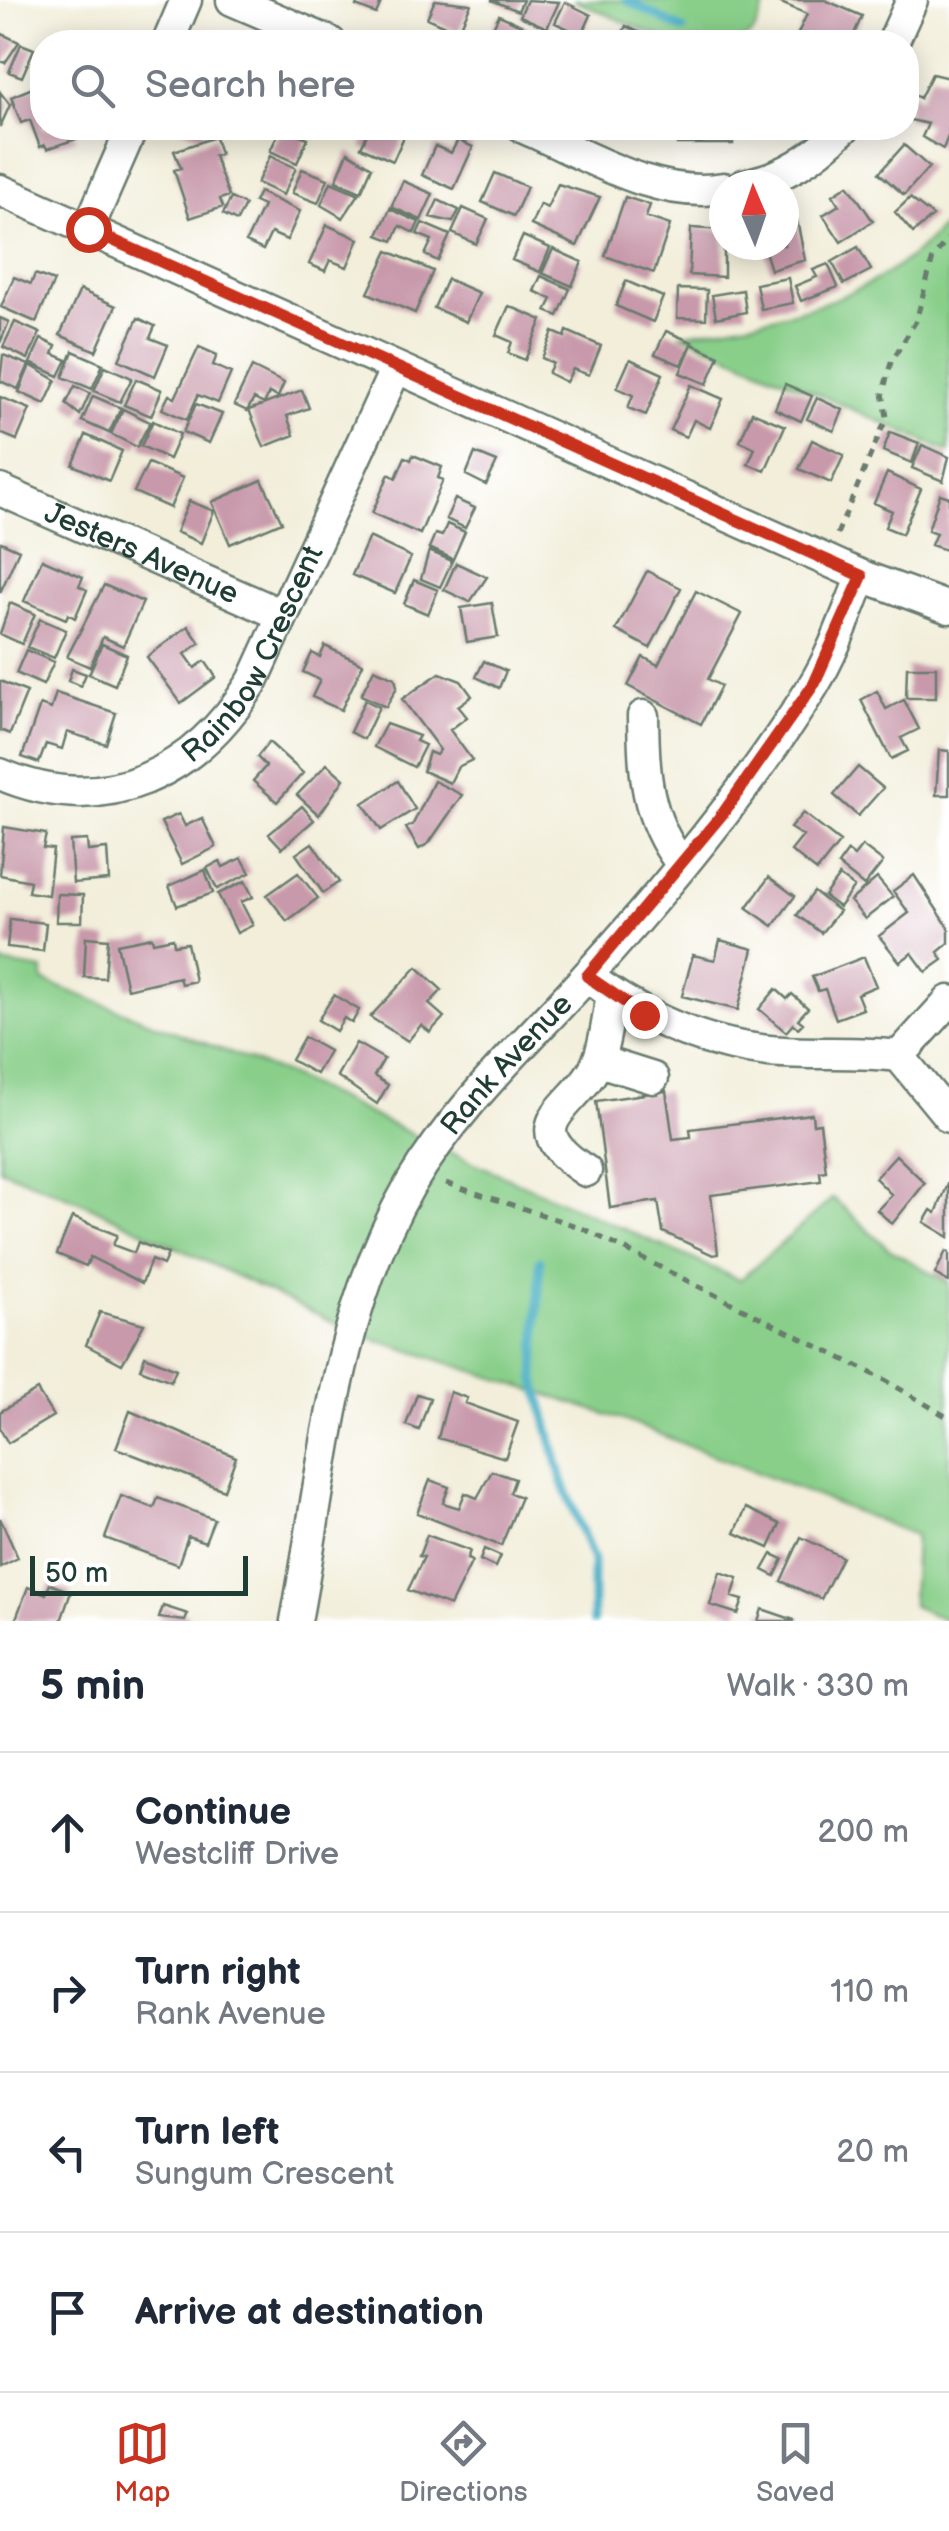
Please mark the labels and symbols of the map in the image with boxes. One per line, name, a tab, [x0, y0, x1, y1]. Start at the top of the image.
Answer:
north arrow	[709, 170, 799, 260]
route start	[66, 207, 112, 253]
street label: Jesters Avenue	[39, 495, 244, 612]
street label: Rainbow Crescent	[175, 540, 331, 771]
street label: Rank Avenue	[433, 987, 580, 1143]
route end	[622, 993, 668, 1039]
scale bar	[30, 1551, 248, 1596]

